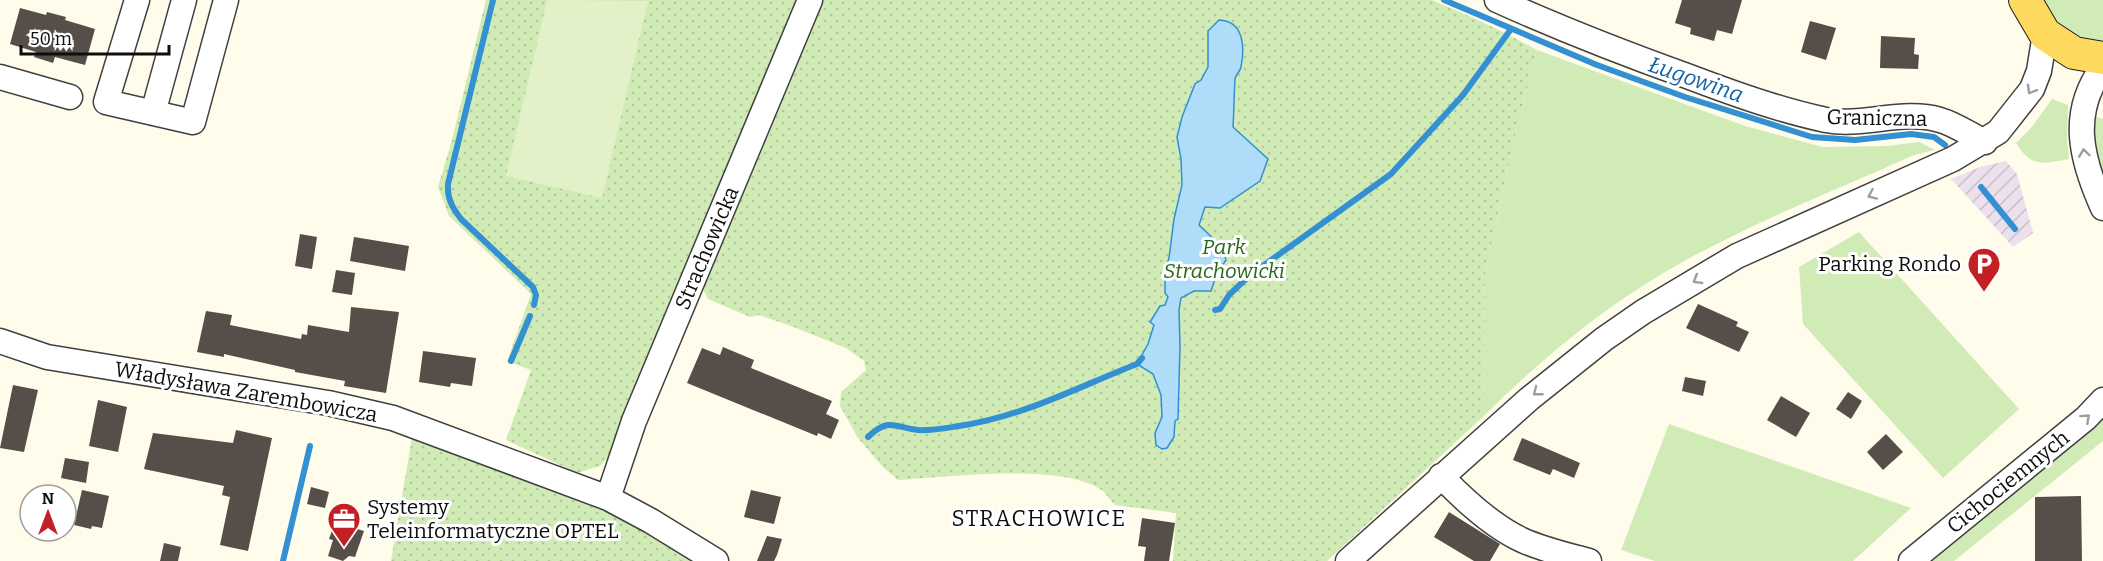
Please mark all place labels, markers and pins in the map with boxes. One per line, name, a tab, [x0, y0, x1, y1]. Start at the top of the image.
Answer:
parking icon: Parking Rondo	[1966, 246, 2002, 293]
place label: Parking Rondo	[1818, 251, 1961, 277]
place label: Systemy Teleinformatyczne OPTEL	[367, 494, 619, 544]
office icon: Systemy Teleinformatyczne OPTEL	[326, 501, 362, 548]

